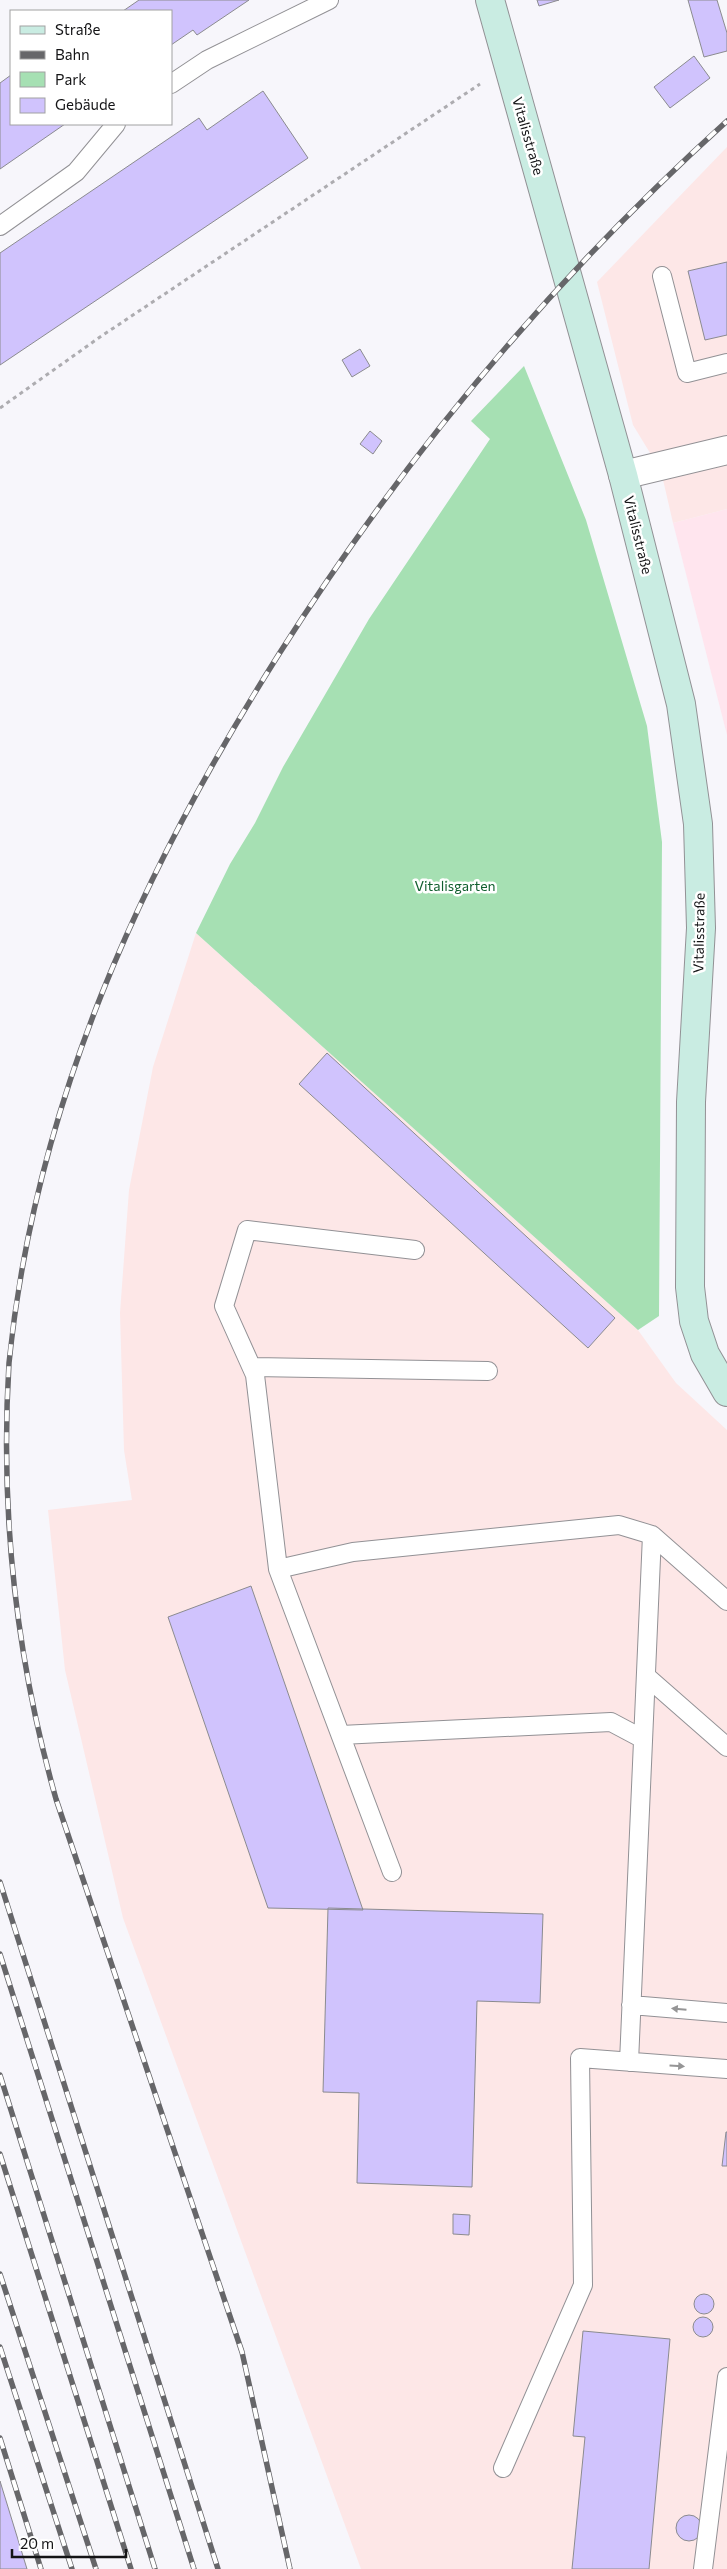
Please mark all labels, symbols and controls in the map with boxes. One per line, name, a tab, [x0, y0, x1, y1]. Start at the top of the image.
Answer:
legend	[10, 10, 172, 125]
text: Straße	[55, 20, 101, 38]
text: Bahn	[55, 45, 90, 63]
text: Park	[55, 70, 86, 88]
text: Gebäude	[55, 95, 116, 113]
street label: Vitalisstraße	[509, 95, 548, 177]
street label: Vitalisstraße	[621, 494, 656, 576]
park label: Vitalisgarten	[414, 877, 496, 894]
street label: Vitalisstraße	[689, 893, 708, 973]
one-way arrow	[671, 2005, 687, 2013]
one-way arrow	[670, 2062, 686, 2070]
scale bar	[12, 2526, 126, 2558]
text: 20 m	[20, 2534, 54, 2552]

